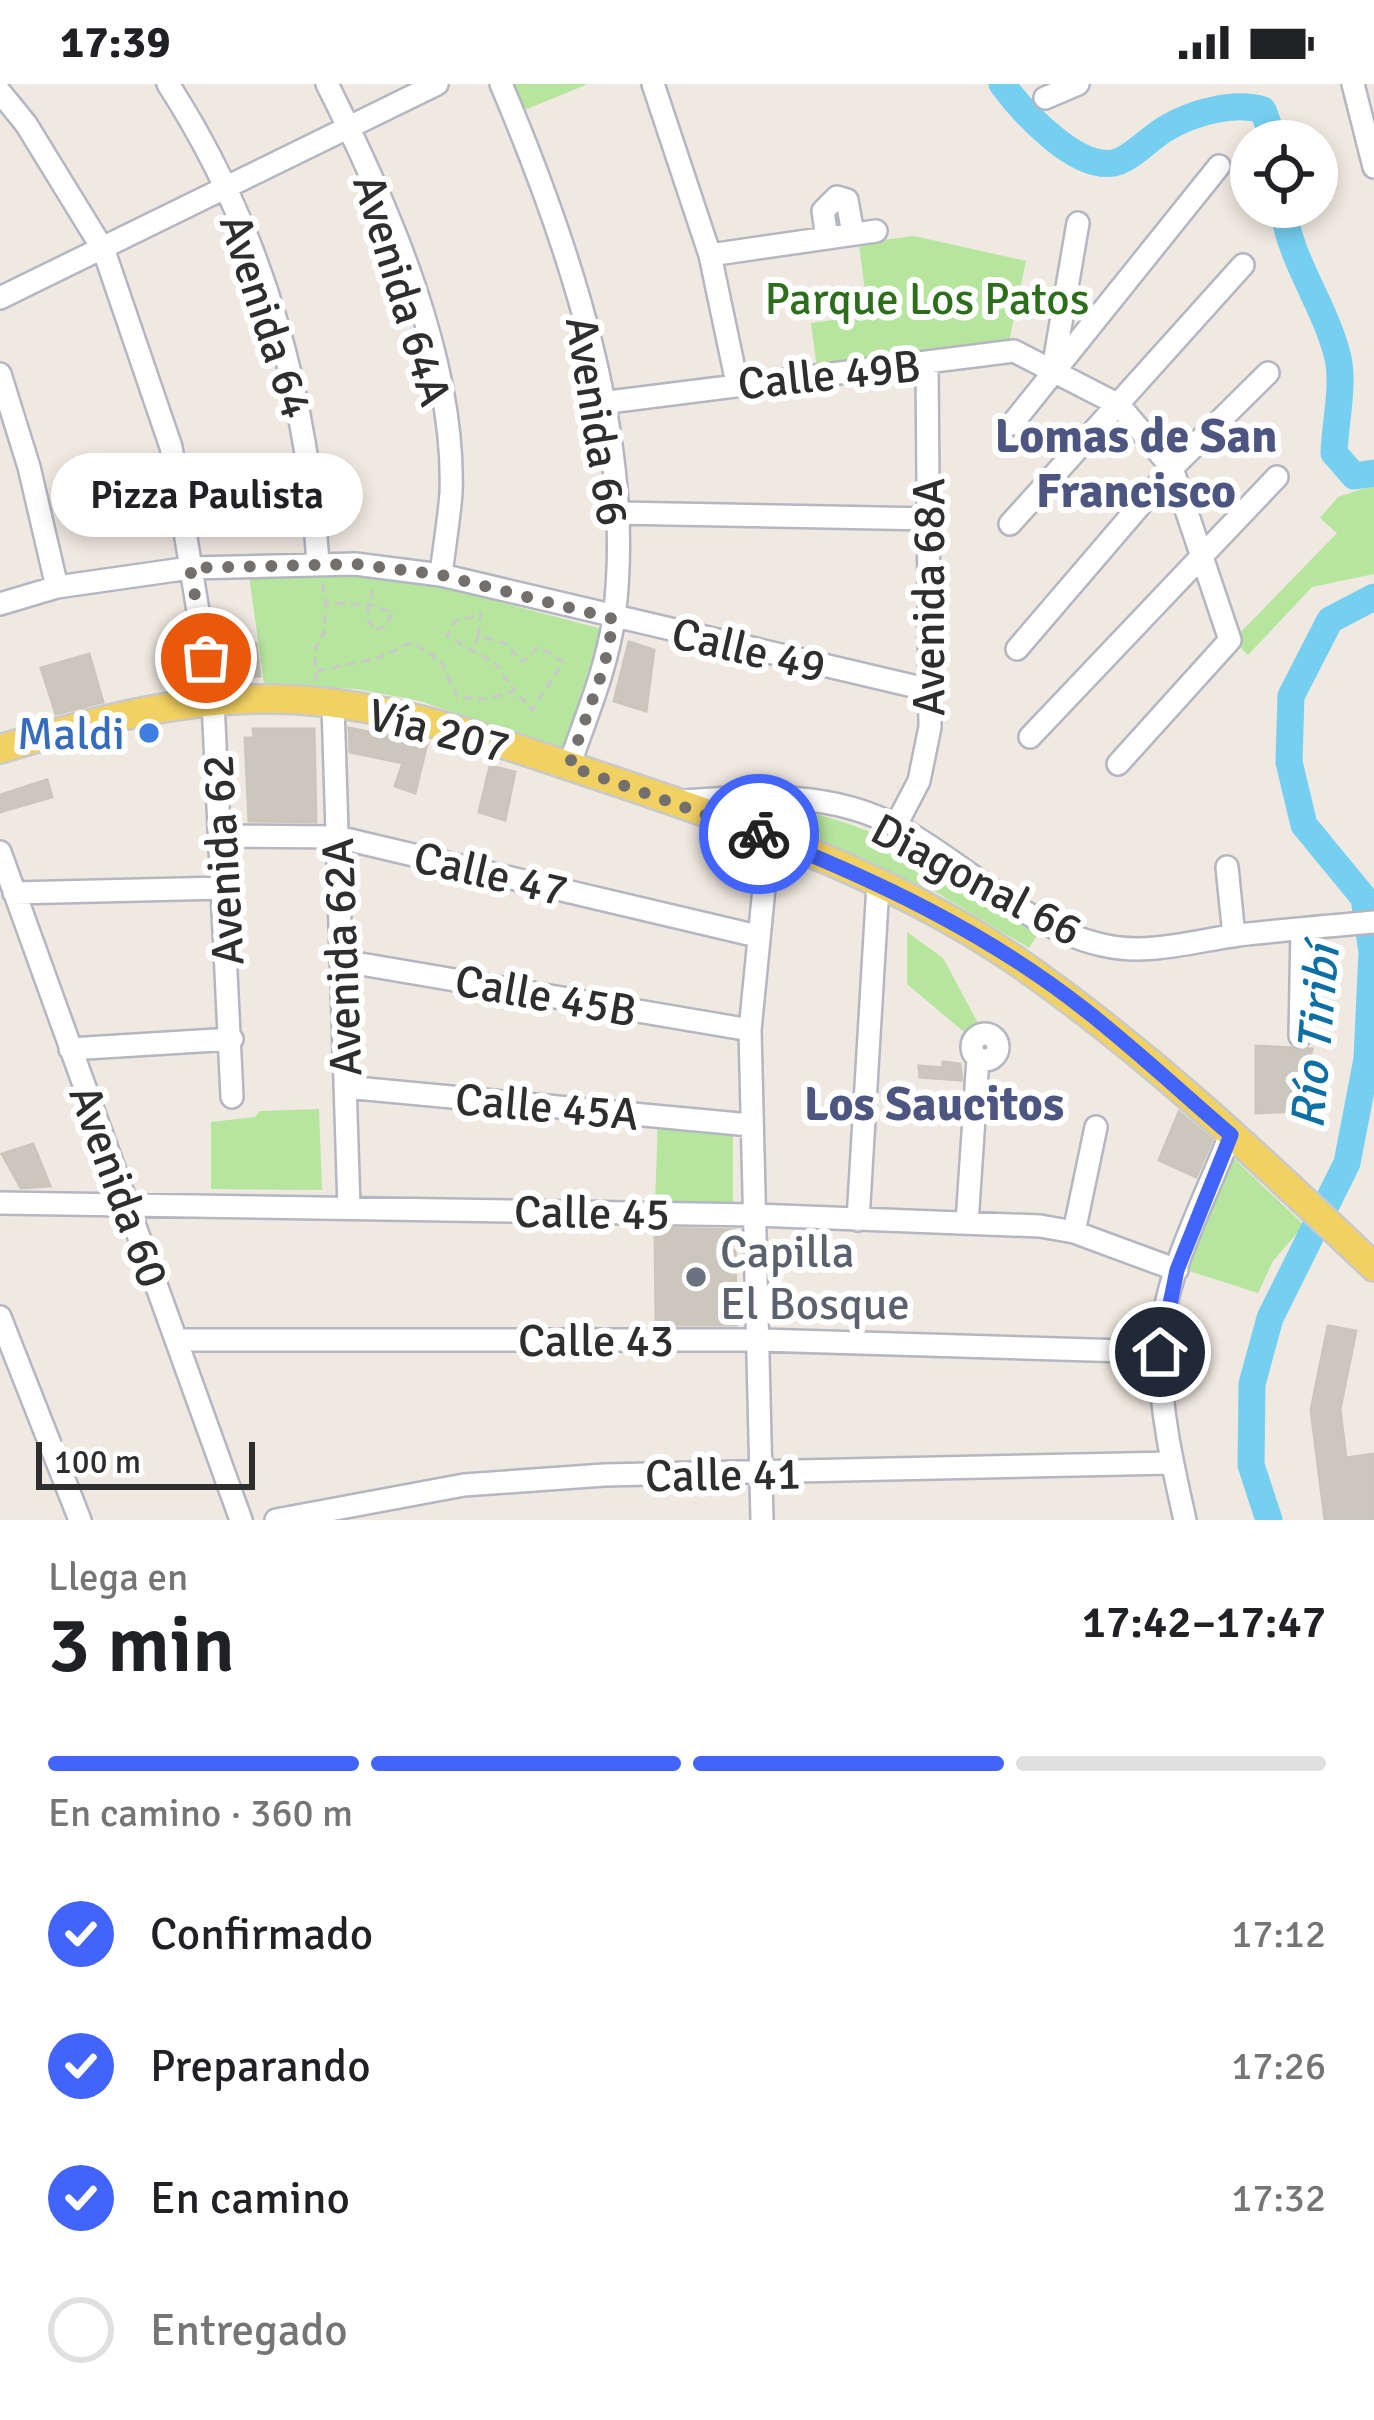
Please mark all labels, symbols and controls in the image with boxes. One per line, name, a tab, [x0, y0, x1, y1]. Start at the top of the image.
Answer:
text: 17:39	[60, 15, 170, 70]
map controls	[1230, 120, 1338, 228]
button: locate	[1230, 120, 1338, 228]
street label: Avenida 64A	[340, 168, 463, 413]
street label: Avenida 64	[207, 208, 324, 425]
park label: Parque Los Patos	[765, 272, 1089, 327]
street label: Avenida 66	[553, 313, 640, 530]
street label: Calle 49B	[735, 339, 923, 412]
district label: Lomas de San Francisco	[995, 407, 1277, 521]
callout: Pizza Paulista	[50, 454, 362, 538]
text: Pizza Paulista	[90, 471, 324, 519]
street label: Avenida 68A	[902, 478, 957, 716]
street label: Calle 49	[666, 606, 831, 695]
pin	[155, 607, 257, 709]
icon: bag	[173, 625, 239, 691]
street label: Vía 207	[362, 687, 515, 776]
place label: Maldi	[17, 707, 125, 762]
marker: Maldi	[136, 720, 162, 746]
street label: Avenida 62	[191, 753, 256, 967]
courier	[699, 774, 819, 894]
icon: bike	[726, 801, 792, 867]
street label: Diagonal 66	[862, 802, 1091, 959]
street label: Calle 47	[408, 830, 573, 919]
street label: Avenida 62A	[311, 837, 374, 1077]
water label: Río Tiribí	[1278, 935, 1354, 1131]
street label: Calle 45B	[451, 953, 641, 1039]
street label: Calle 45A	[453, 1072, 641, 1143]
district label: Los Saucitos	[804, 1075, 1064, 1134]
street label: Avenida 60	[57, 1078, 181, 1295]
street label: Calle 45	[513, 1185, 671, 1242]
place label: Capilla El Bosque	[720, 1225, 910, 1332]
marker: Capilla El Bosque	[683, 1264, 709, 1290]
pin	[1109, 1301, 1211, 1403]
street label: Calle 43	[518, 1314, 674, 1369]
icon: home	[1127, 1319, 1193, 1385]
scale bar	[36, 1436, 255, 1489]
text: 100 m	[54, 1442, 141, 1483]
street label: Calle 41	[644, 1447, 802, 1504]
text: Llega en	[48, 1553, 188, 1601]
text: 17:42–17:47	[1082, 1595, 1326, 1650]
text: 3 min	[48, 1598, 235, 1694]
text: En camino · 360 m	[48, 1789, 353, 1837]
icon: check	[48, 1901, 114, 1967]
text: Confirmado	[150, 1907, 373, 1962]
text: 17:12	[1231, 1910, 1326, 1958]
icon: check	[48, 2033, 114, 2099]
text: Preparando	[150, 2039, 371, 2094]
text: 17:26	[1231, 2042, 1326, 2090]
icon: check	[48, 2165, 114, 2231]
text: En camino	[150, 2171, 350, 2226]
text: 17:32	[1231, 2174, 1326, 2222]
text: Entregado	[150, 2303, 348, 2358]

